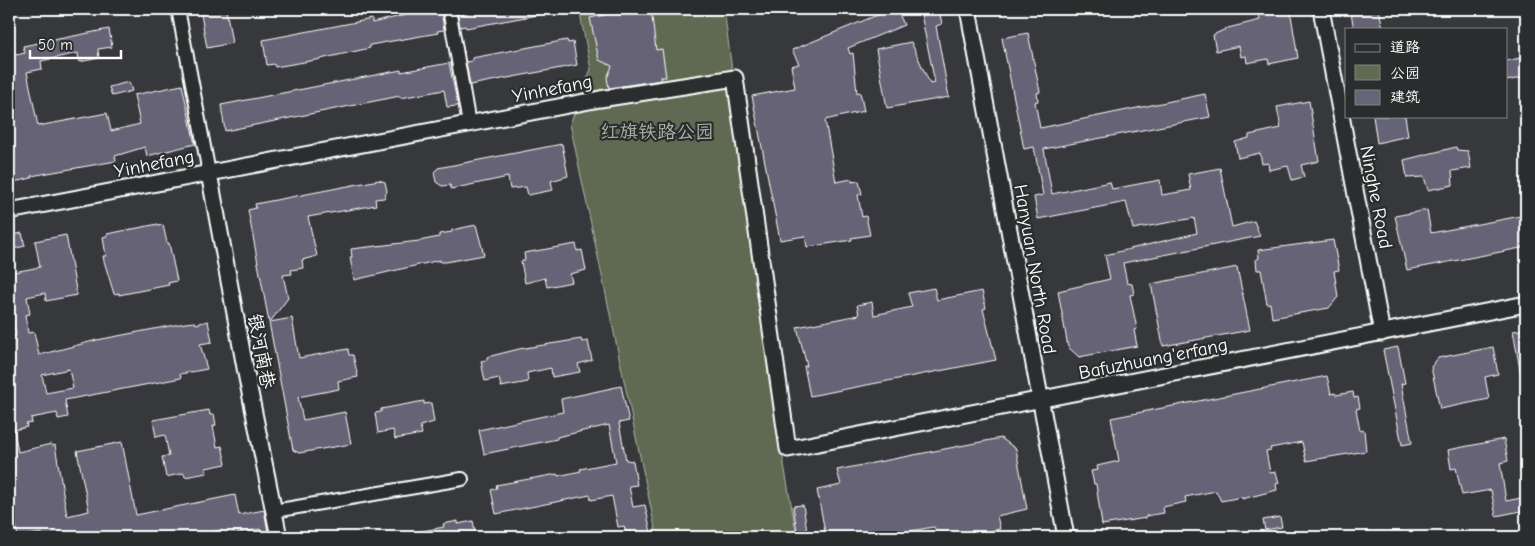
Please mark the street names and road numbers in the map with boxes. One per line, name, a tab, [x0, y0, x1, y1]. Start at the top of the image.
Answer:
street label: Yinhefang	[510, 70, 594, 108]
street label: Ninghe Road	[1355, 144, 1397, 251]
street label: Yinhefang	[112, 145, 196, 183]
street label: Hanyuan North Road	[1009, 183, 1061, 356]
street label: 银河南巷	[243, 312, 279, 391]
street label: Bafuzhuang'erfang	[1077, 334, 1230, 384]

